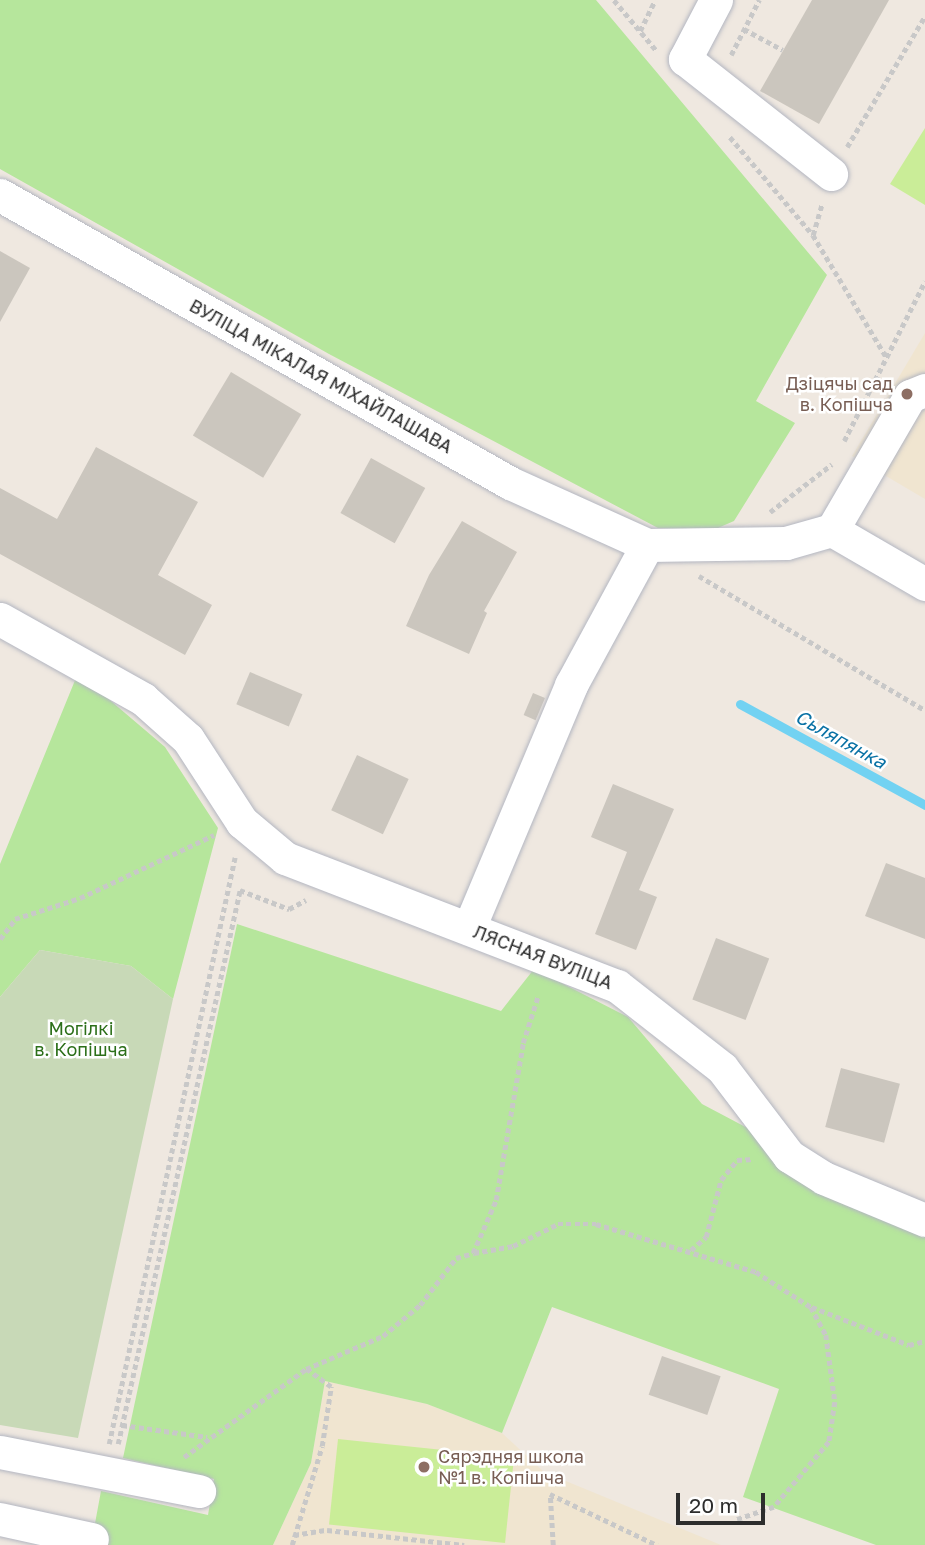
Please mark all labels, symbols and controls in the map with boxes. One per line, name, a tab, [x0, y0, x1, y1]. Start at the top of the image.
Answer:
street label: ВУЛІЦА МІКАЛАЯ МІХАЙЛАШАВА	[186, 294, 456, 458]
place label: Дзіцячы сад в. Копішча	[786, 373, 893, 416]
marker: Дзіцячы сад в. Копішча	[899, 386, 915, 402]
water label: Сьляпянка	[792, 705, 890, 773]
street label: ЛЯСНАЯ ВУЛІЦА	[470, 921, 616, 993]
park label: Могілкі в. Копішча	[34, 1018, 128, 1060]
place label: Сярэдняя школа №1 в. Копішча	[438, 1446, 584, 1488]
marker: Сярэдняя школа №1 в. Копішча	[416, 1459, 432, 1475]
scale bar	[680, 1478, 769, 1522]
text: 20 m	[689, 1492, 738, 1518]

